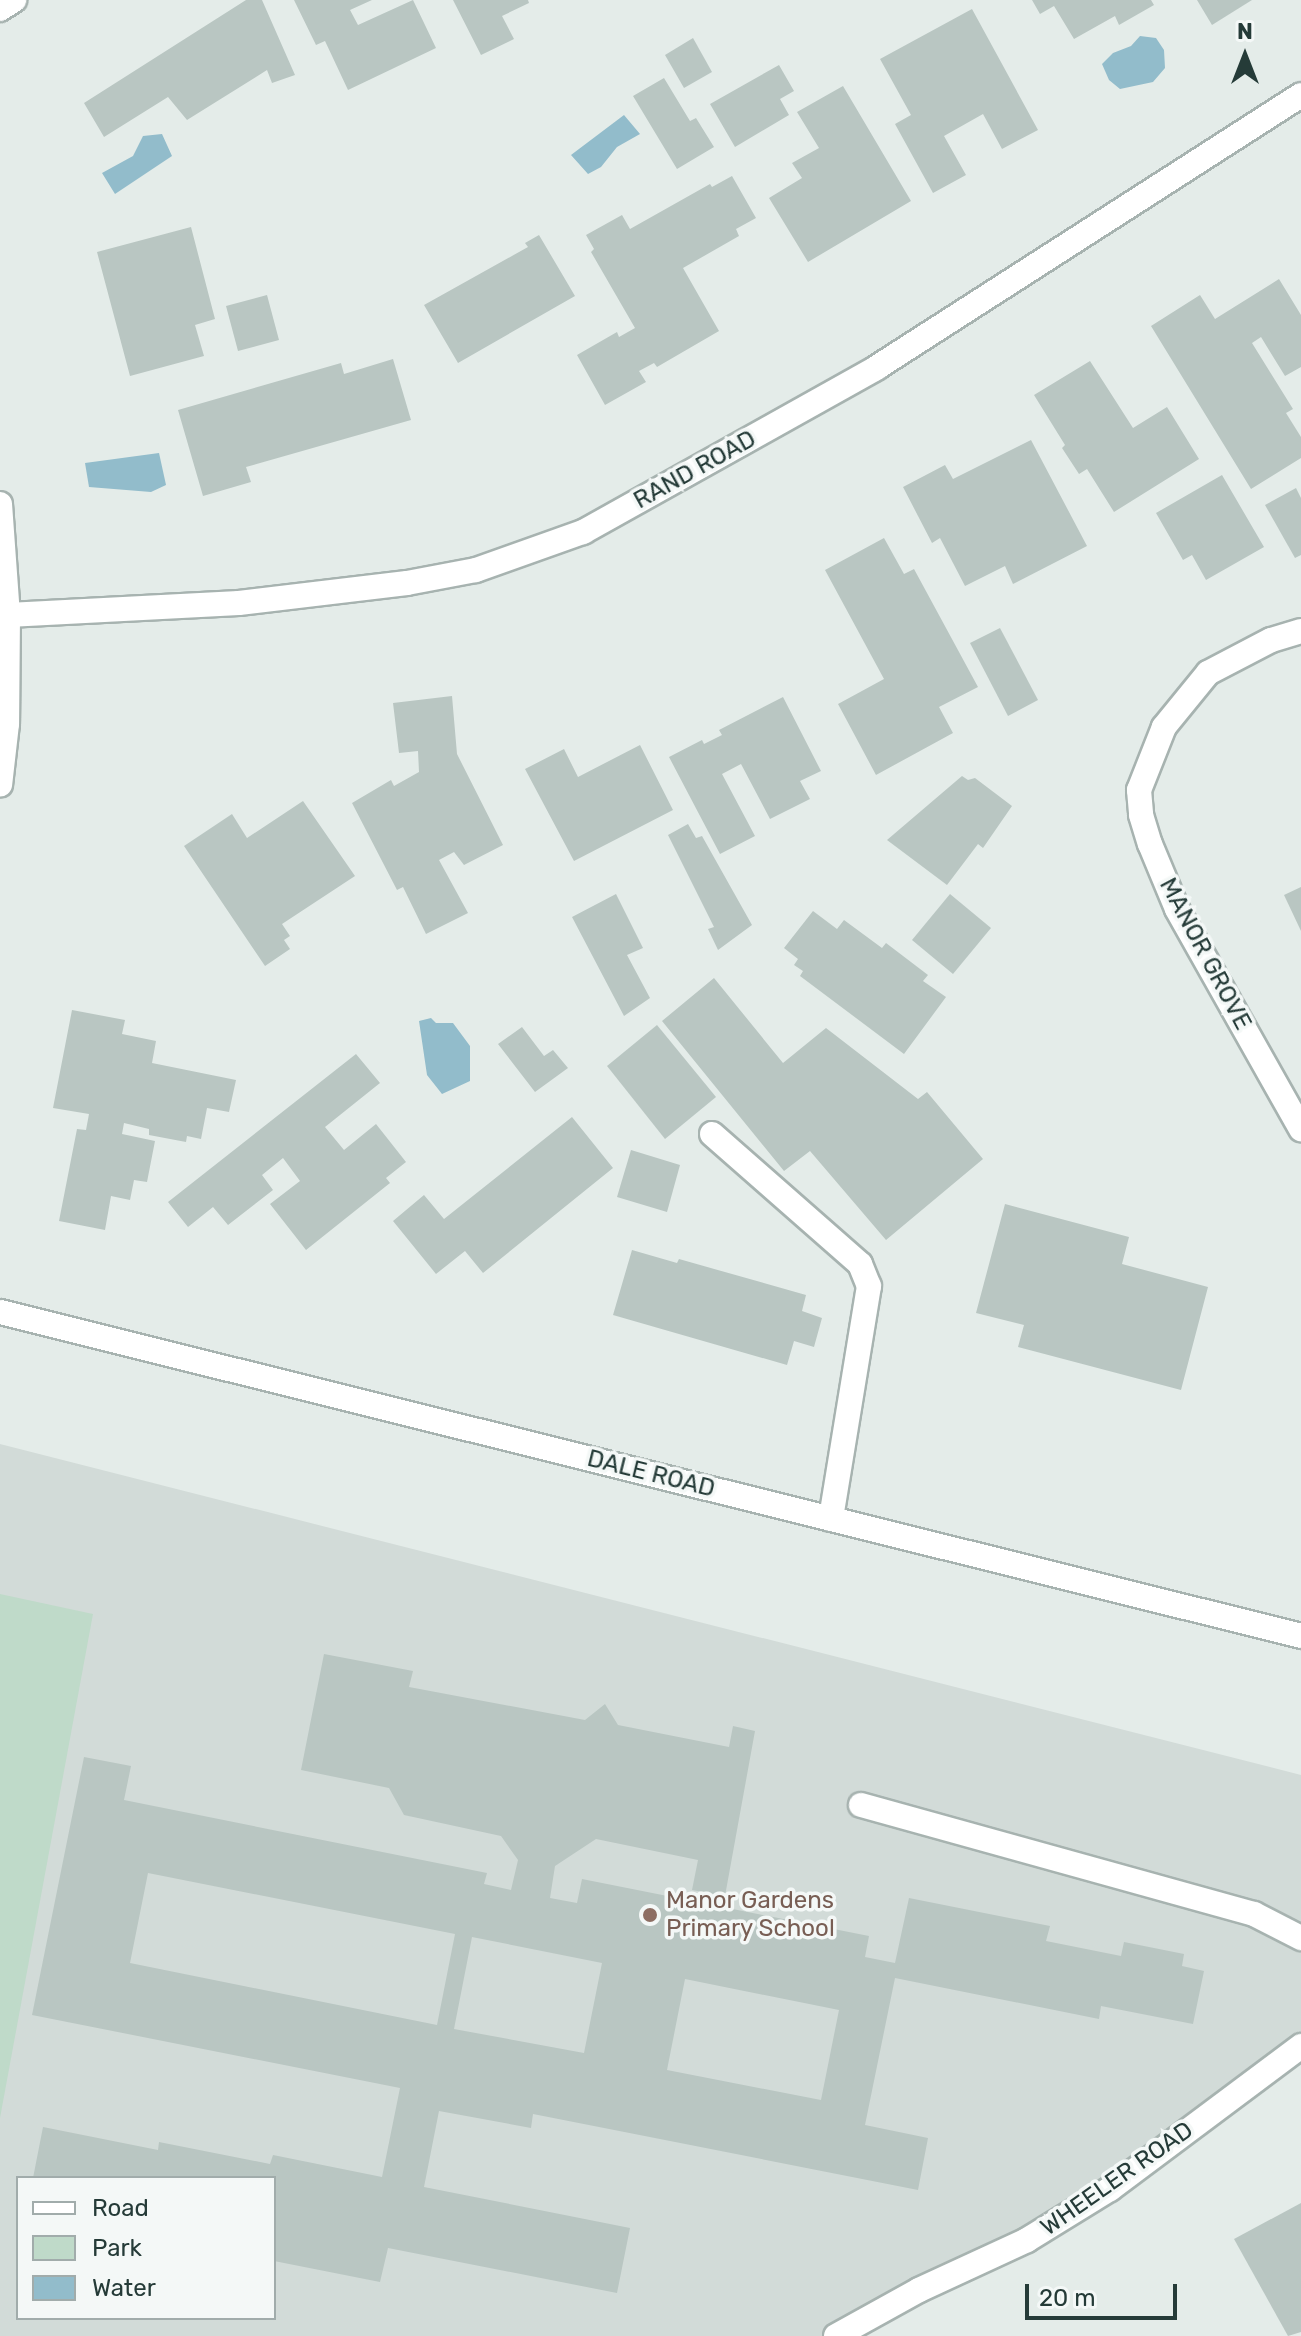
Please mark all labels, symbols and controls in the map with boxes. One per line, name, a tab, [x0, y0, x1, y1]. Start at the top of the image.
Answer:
north arrow	[1205, 16, 1285, 96]
text: N	[1237, 18, 1253, 45]
street label: RAND ROAD	[629, 425, 761, 515]
street label: MANOR GROVE	[1153, 873, 1257, 1035]
street label: DALE ROAD	[584, 1444, 718, 1504]
place label: Manor Gardens Primary School	[666, 1887, 835, 1943]
marker: Manor Gardens Primary School	[641, 1906, 659, 1924]
street label: WHEELER ROAD	[1035, 2116, 1199, 2242]
legend	[16, 2176, 276, 2320]
text: Road	[92, 2194, 149, 2222]
text: Park	[92, 2234, 142, 2262]
scale bar	[1029, 2268, 1181, 2318]
text: Water	[92, 2274, 156, 2302]
text: 20 m	[1039, 2284, 1096, 2312]

